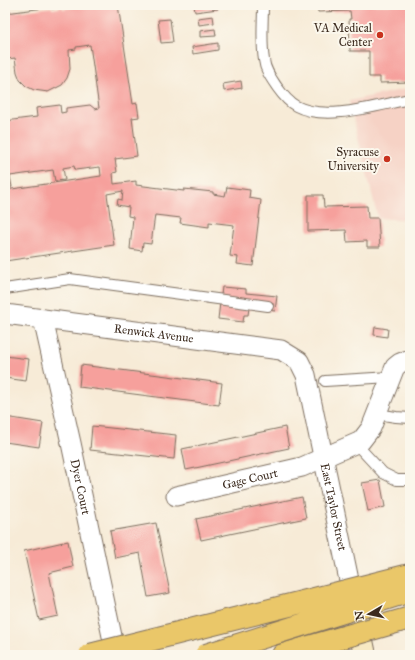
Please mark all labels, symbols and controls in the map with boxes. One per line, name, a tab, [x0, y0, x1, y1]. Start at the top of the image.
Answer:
place label: VA Medical Center	[313, 21, 373, 49]
marker: VA Medical Center	[375, 30, 385, 40]
place label: Syracuse University	[328, 145, 379, 173]
marker: Syracuse University	[382, 154, 392, 164]
street label: Renwick Avenue	[113, 321, 194, 346]
street label: Dyer Court	[68, 458, 93, 517]
street label: East Taylor Street	[318, 462, 350, 553]
street label: Gage Court	[221, 466, 280, 492]
north arrow	[349, 594, 389, 634]
text: N	[352, 609, 367, 621]

